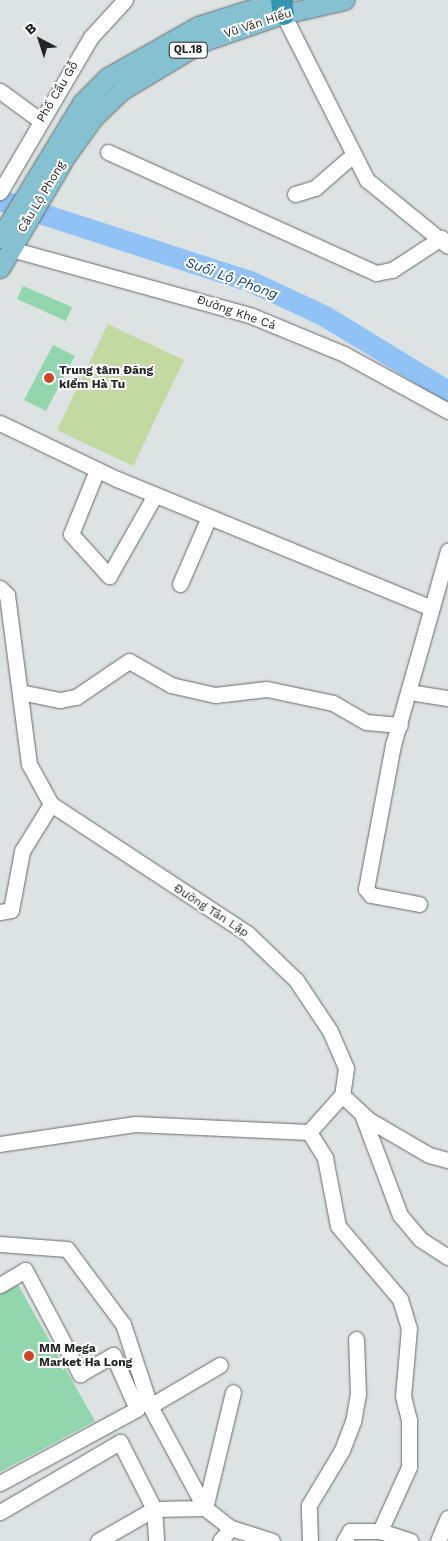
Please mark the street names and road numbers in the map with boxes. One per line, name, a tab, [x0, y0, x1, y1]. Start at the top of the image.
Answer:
street label: Vũ Văn Hiếu	[222, 6, 294, 42]
road number: QL.18	[168, 42, 208, 58]
street label: Phố Cầu Gỗ	[34, 59, 82, 125]
street label: Cầu Lộ Phong	[15, 159, 69, 235]
street label: Đường Khe Cá	[195, 293, 277, 333]
street label: Đường Tân Lập	[171, 881, 251, 941]

